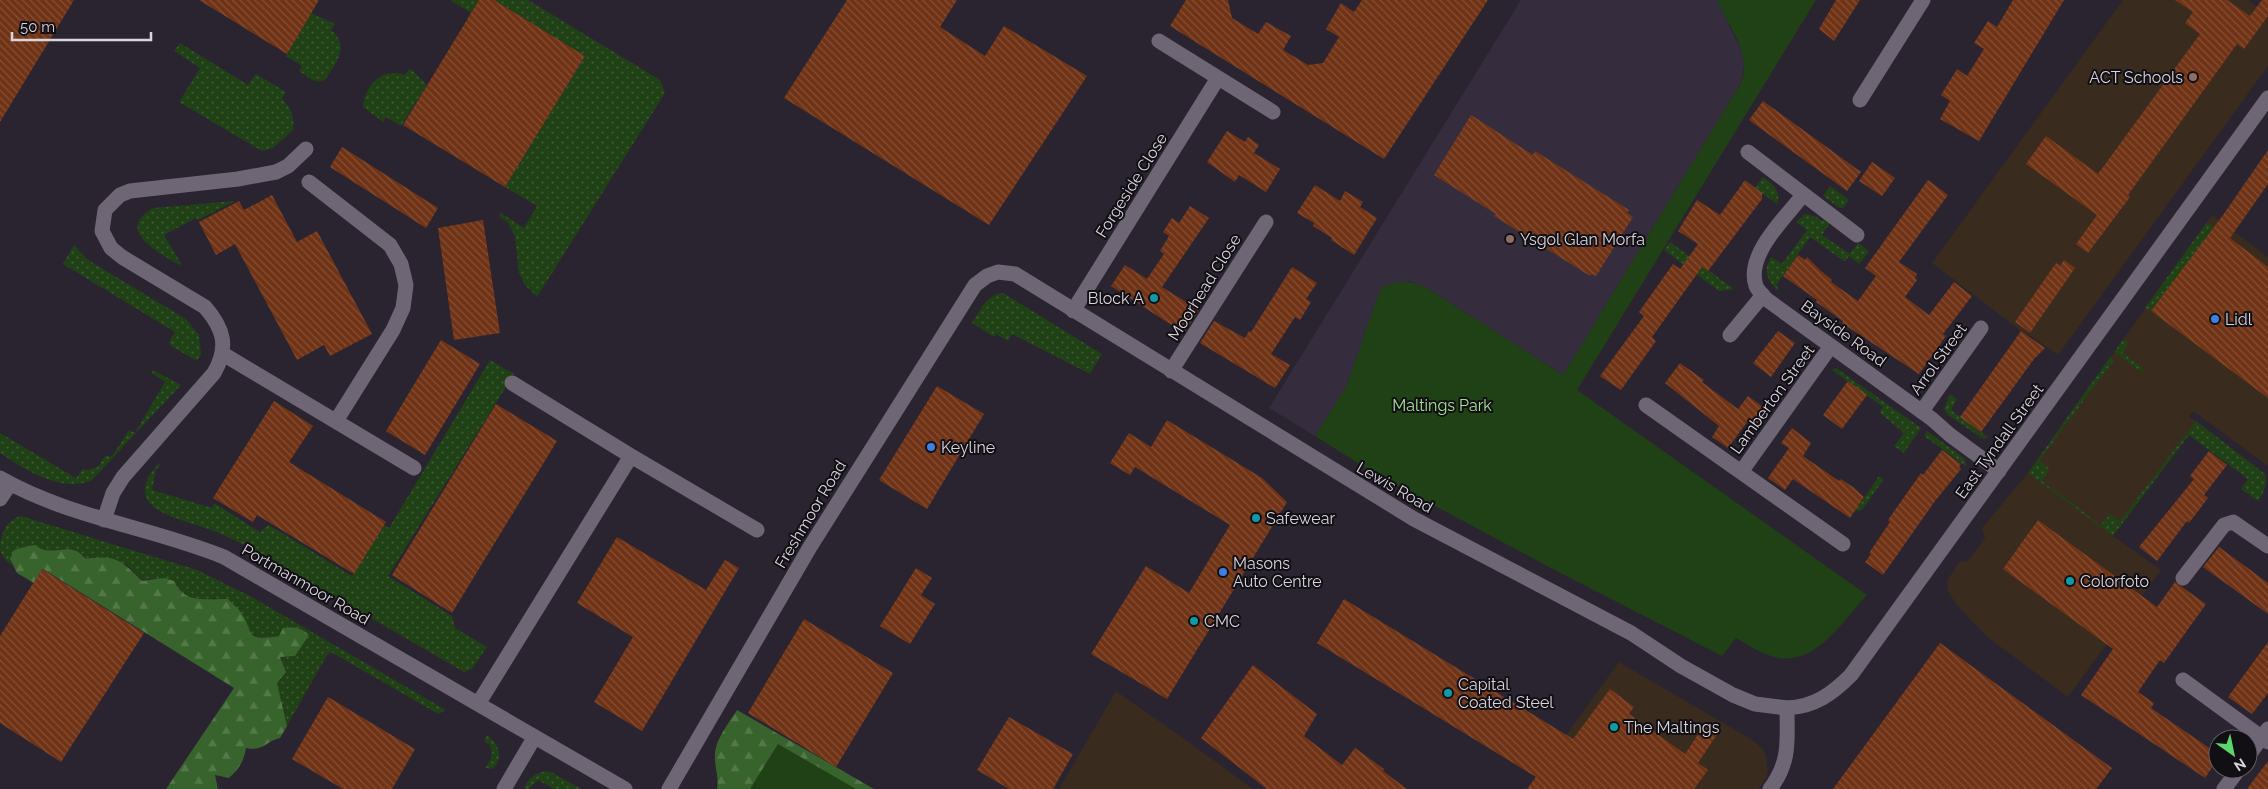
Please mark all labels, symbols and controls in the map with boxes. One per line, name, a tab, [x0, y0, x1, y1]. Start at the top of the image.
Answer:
scale bar	[12, 10, 151, 42]
text: 50 m	[20, 18, 55, 36]
place label: ACT Schools	[2089, 68, 2183, 87]
marker: ACT Schools	[2187, 71, 2199, 83]
street label: Forgeside Close	[1092, 129, 1171, 241]
street label: Moorhead Close	[1164, 230, 1245, 344]
place label: Ysgol Glan Morfa	[1520, 230, 1645, 249]
marker: Ysgol Glan Morfa	[1504, 233, 1516, 245]
place label: Block A	[1088, 289, 1144, 308]
marker: Block A	[1148, 292, 1160, 304]
street label: Bayside Road	[1797, 296, 1890, 371]
place label: Lidl	[2225, 310, 2253, 329]
marker: Lidl	[2209, 313, 2221, 325]
street label: Arrol Street	[1906, 319, 1971, 399]
street label: Lamberton Street	[1726, 341, 1819, 458]
street label: East Tyndall Street	[1951, 380, 2048, 502]
park label: Maltings Park	[1392, 396, 1492, 415]
place label: Keyline	[941, 438, 995, 457]
marker: Keyline	[925, 441, 937, 453]
street label: Freshmoor Road	[771, 457, 850, 571]
street label: Lewis Road	[1353, 458, 1436, 517]
place label: Safewear	[1266, 509, 1335, 528]
marker: Safewear	[1250, 512, 1262, 524]
street label: Portmanmoor Road	[238, 540, 373, 629]
place label: Masons Auto Centre	[1233, 554, 1322, 591]
marker: Masons Auto Centre	[1217, 566, 1229, 578]
place label: Colorfoto	[2080, 572, 2149, 591]
marker: Colorfoto	[2064, 575, 2076, 587]
place label: CMC	[1204, 612, 1240, 631]
marker: CMC	[1188, 615, 1200, 627]
place label: Capital Coated Steel	[1458, 675, 1554, 712]
marker: Capital Coated Steel	[1442, 687, 1454, 699]
place label: The Maltings	[1624, 718, 1720, 737]
marker: The Maltings	[1608, 721, 1620, 733]
north arrow	[2208, 729, 2258, 779]
text: N	[2231, 755, 2249, 775]

